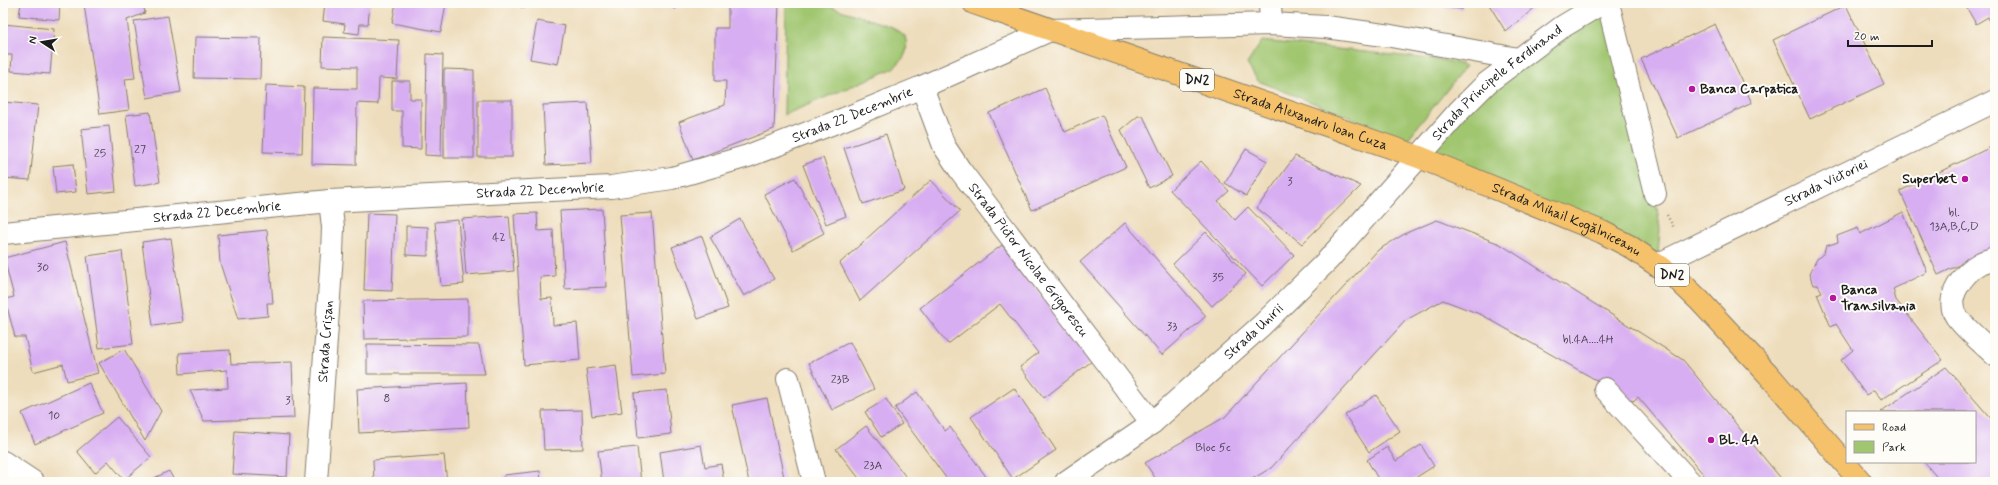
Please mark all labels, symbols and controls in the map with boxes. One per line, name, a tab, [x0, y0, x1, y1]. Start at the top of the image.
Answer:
street label: Strada Principele Ferdinand	[1428, 21, 1566, 144]
north arrow	[22, 22, 62, 62]
scale bar	[1848, 22, 1932, 48]
text: 20 m	[1854, 29, 1880, 45]
text: N	[26, 35, 41, 45]
road number: DN2	[1180, 69, 1214, 91]
place label: Banca Carpatica	[1700, 80, 1798, 98]
street label: Strada 22 Decembrie	[790, 83, 916, 147]
street label: Strada Alexandru Ioan Cuza	[1231, 84, 1390, 154]
marker: Banca Carpatica	[1687, 84, 1697, 94]
house number: 27	[134, 142, 146, 158]
house number: 25	[94, 146, 106, 162]
street label: Strada Victoriei	[1781, 155, 1871, 211]
place label: Superbet	[1902, 170, 1958, 188]
house number: 3	[1287, 174, 1293, 190]
marker: Superbet	[1960, 174, 1970, 184]
street label: Strada 22 Decembrie	[476, 178, 605, 203]
street label: Strada Pictor Nicolae Grigorescu	[964, 179, 1093, 341]
street label: Strada Mihail Kogălniceanu	[1489, 179, 1644, 260]
street label: Strada 22 Decembrie	[152, 197, 282, 227]
house number: bl. 13A,B,C,D	[1929, 205, 1979, 235]
house number: 42	[492, 230, 506, 246]
house number: 30	[37, 260, 49, 276]
road number: DN2	[1655, 264, 1689, 286]
house number: 35	[1212, 270, 1224, 286]
place label: Banca Transilvania	[1841, 281, 1916, 315]
marker: Banca Transilvania	[1828, 293, 1838, 303]
street label: Strada Crișan	[314, 300, 338, 383]
street label: Strada Unirii	[1220, 300, 1288, 364]
house number: 33	[1167, 319, 1177, 335]
house number: bl.4A....4H	[1563, 332, 1614, 348]
house number: 23B	[831, 372, 850, 388]
house number: 8	[384, 391, 390, 407]
house number: 3	[285, 393, 291, 409]
house number: 10	[48, 408, 60, 424]
legend	[1846, 411, 1976, 463]
text: Road	[1882, 420, 1906, 436]
place label: BL. 4A	[1719, 431, 1759, 449]
marker: BL. 4A	[1706, 435, 1716, 445]
house number: Bloc 5c	[1195, 440, 1231, 456]
text: Park	[1882, 440, 1906, 456]
house number: 23A	[864, 458, 883, 474]

